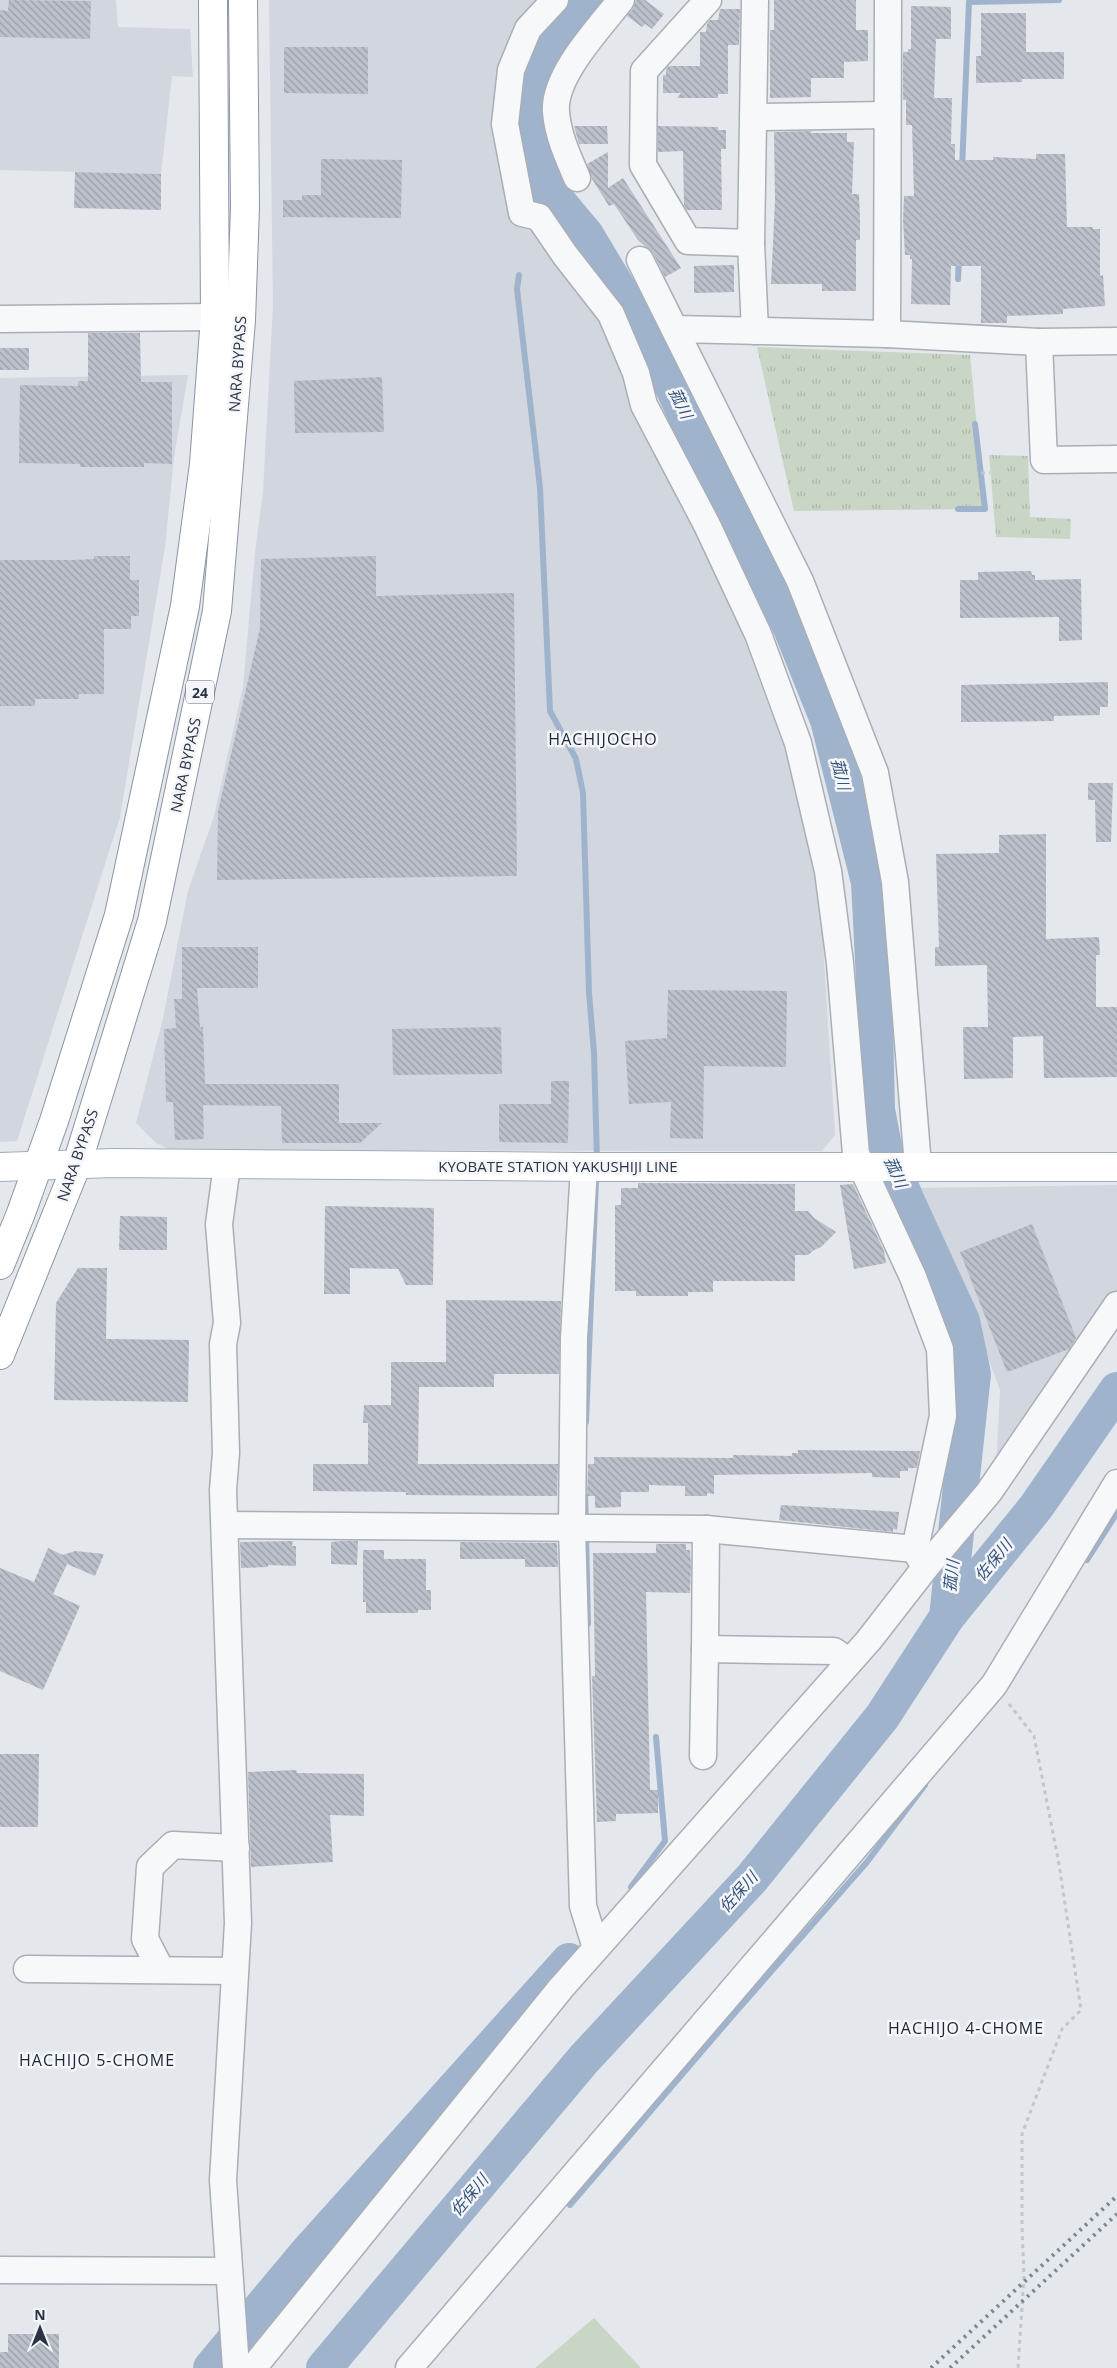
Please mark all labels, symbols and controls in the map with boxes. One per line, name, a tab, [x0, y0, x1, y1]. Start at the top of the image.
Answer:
street label: NARA BYPASS	[224, 315, 250, 413]
water label: 菰川	[664, 384, 699, 424]
road number: 24	[186, 680, 214, 704]
street label: NARA BYPASS	[165, 716, 205, 814]
district label: HACHIJOCHO	[548, 728, 658, 750]
water label: 菰川	[826, 756, 856, 794]
street label: NARA BYPASS	[52, 1106, 102, 1204]
water label: 菰川	[879, 1153, 913, 1193]
street label: KYOBATE STATION YAKUSHIJI LINE	[438, 1156, 678, 1176]
water label: 佐保川	[969, 1533, 1018, 1586]
water label: 菰川	[938, 1557, 964, 1593]
water label: 佐保川	[714, 1865, 764, 1917]
district label: HACHIJO 4-CHOME	[888, 2017, 1044, 2039]
district label: HACHIJO 5-CHOME	[19, 2049, 175, 2071]
water label: 佐保川	[445, 2168, 494, 2220]
north arrow	[15, 2303, 65, 2353]
text: N	[34, 2305, 46, 2324]

